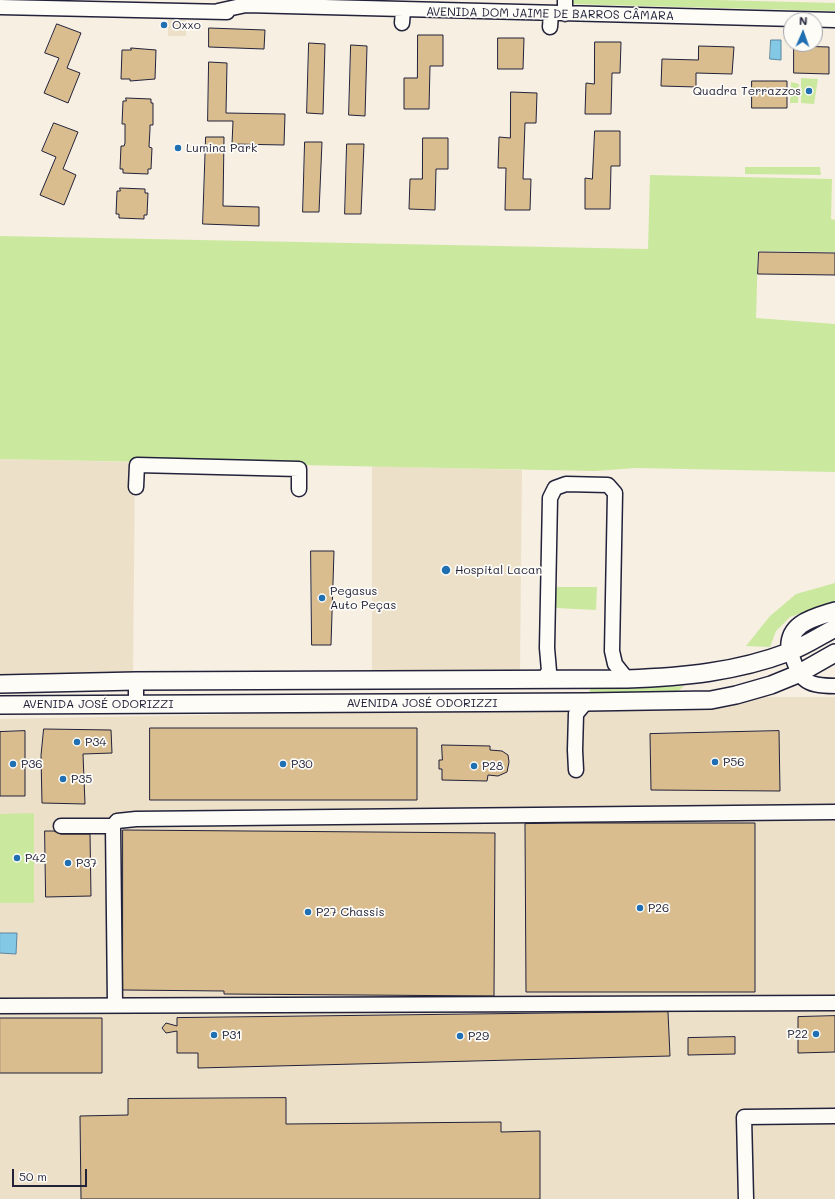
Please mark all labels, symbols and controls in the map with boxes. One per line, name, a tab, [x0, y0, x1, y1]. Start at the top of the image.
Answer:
street label: AVENIDA DOM JAIME DE BARROS CÂMARA	[426, 5, 674, 23]
north arrow	[783, 12, 823, 52]
text: N	[799, 13, 808, 28]
place label: Oxxo	[172, 18, 201, 32]
marker: Oxxo	[159, 20, 169, 30]
place label: Quadra Terrazzos	[693, 84, 801, 98]
marker: Quadra Terrazzos	[804, 86, 814, 96]
place label: Lumina Park	[186, 141, 257, 155]
marker: Lumina Park	[173, 143, 183, 153]
place label: Hospital Lacan	[455, 563, 542, 577]
marker: Hospital Lacan	[440, 564, 452, 576]
place label: Pegasus Auto Peças	[330, 584, 396, 612]
marker: Pegasus Auto Peças	[317, 593, 327, 603]
street label: AVENIDA JOSÉ ODORIZZI	[347, 696, 497, 710]
street label: AVENIDA JOSÉ ODORIZZI	[23, 697, 173, 711]
place label: P34	[85, 735, 106, 749]
marker: P34	[72, 737, 82, 747]
place label: P56	[723, 755, 745, 769]
place label: P36	[21, 757, 43, 771]
place label: P30	[291, 757, 313, 771]
marker: P56	[710, 757, 720, 767]
marker: P36	[8, 759, 18, 769]
marker: P30	[278, 759, 288, 769]
place label: P28	[482, 759, 503, 773]
marker: P28	[469, 761, 479, 771]
place label: P35	[71, 772, 92, 786]
marker: P35	[58, 774, 68, 784]
place label: P42	[25, 851, 46, 865]
marker: P42	[12, 853, 22, 863]
place label: P37	[76, 856, 97, 870]
marker: P37	[63, 858, 73, 868]
place label: P26	[648, 901, 669, 915]
marker: P26	[635, 903, 645, 913]
place label: P27 Chassis	[316, 905, 385, 919]
marker: P27 Chassis	[303, 907, 313, 917]
place label: P22	[787, 1027, 808, 1041]
place label: P31	[222, 1028, 242, 1042]
place label: P29	[468, 1029, 489, 1043]
marker: P22	[811, 1029, 821, 1039]
marker: P31	[209, 1030, 219, 1040]
marker: P29	[455, 1031, 465, 1041]
scale bar	[14, 1161, 89, 1187]
text: 50 m	[19, 1168, 47, 1184]

